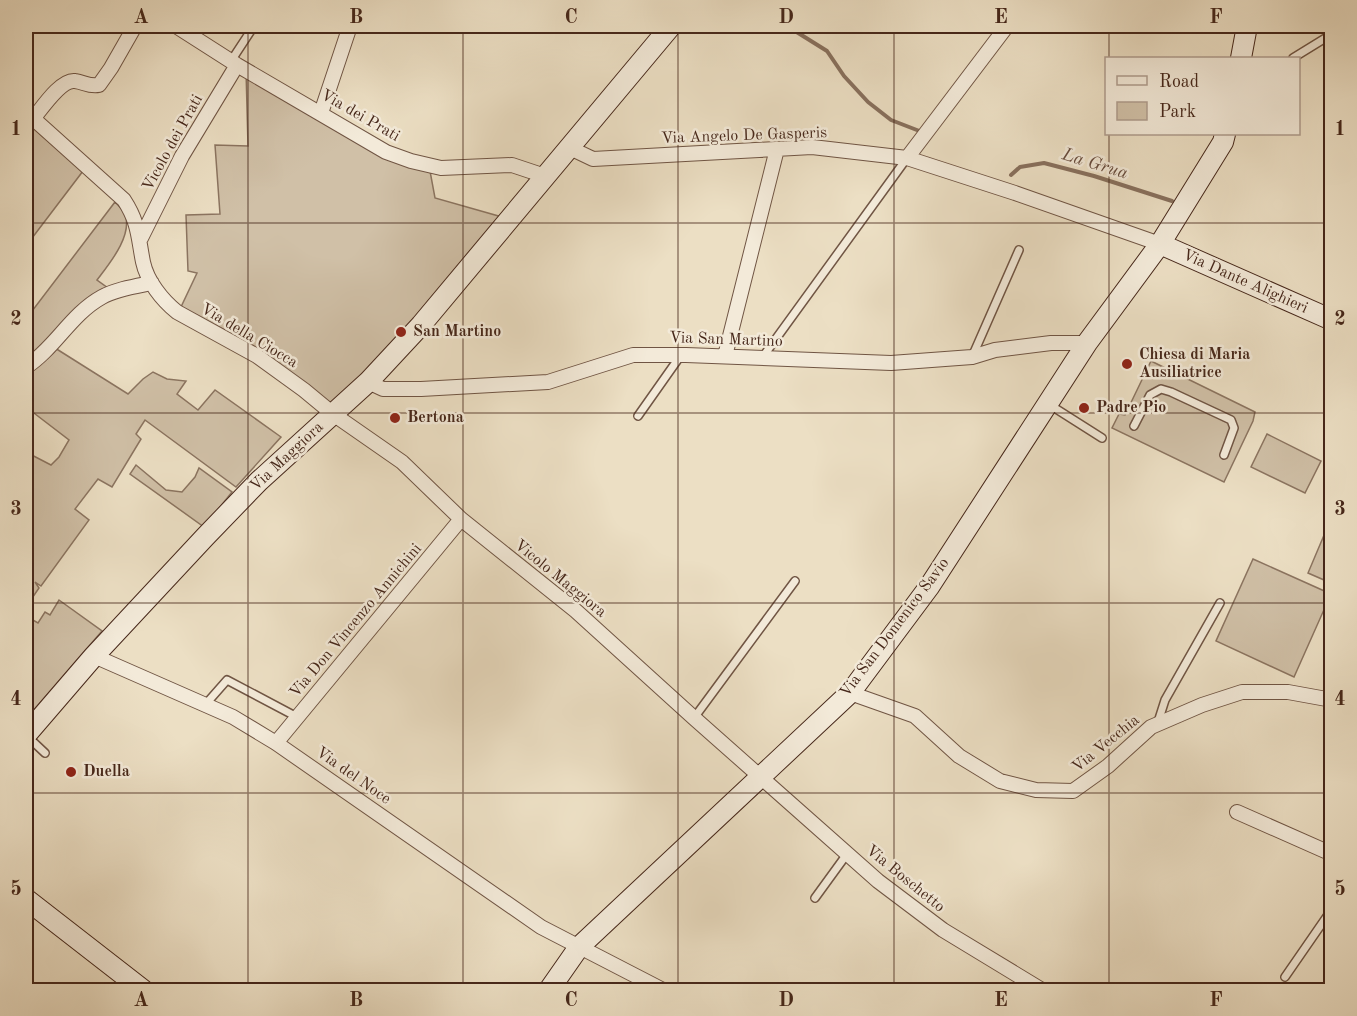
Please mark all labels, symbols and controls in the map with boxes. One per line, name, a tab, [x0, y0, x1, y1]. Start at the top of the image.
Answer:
text: A	[133, 8, 149, 28]
text: B	[349, 8, 363, 28]
text: C	[564, 8, 578, 28]
text: D	[778, 8, 794, 28]
text: E	[994, 8, 1008, 28]
text: F	[1209, 8, 1223, 28]
legend	[1105, 57, 1300, 135]
text: Road	[1159, 73, 1199, 91]
street label: Via dei Prati	[318, 87, 402, 145]
street label: Vicolo dei Prati	[140, 92, 206, 194]
text: Park	[1159, 103, 1196, 121]
text: 1	[10, 120, 22, 140]
text: 1	[1334, 120, 1346, 140]
street label: Via Angelo De Gasperis	[661, 125, 827, 147]
water label: La Grua	[1059, 145, 1130, 183]
street label: Via Dante Alighieri	[1180, 247, 1310, 317]
street label: Via della Ciocca	[198, 301, 300, 371]
text: 2	[10, 310, 22, 330]
text: 2	[1334, 310, 1346, 330]
place label: San Martino	[413, 324, 501, 340]
marker: San Martino	[394, 325, 408, 339]
street label: Via San Martino	[669, 330, 783, 350]
place label: Chiesa di Maria Ausiliatrice	[1139, 347, 1250, 381]
marker: Chiesa di Maria Ausiliatrice	[1120, 357, 1134, 371]
place label: Padre Pio	[1096, 400, 1166, 416]
marker: Padre Pio	[1077, 401, 1091, 415]
place label: Bertona	[407, 410, 464, 426]
marker: Bertona	[388, 411, 402, 425]
street label: Via Maggiora	[247, 419, 327, 495]
text: 3	[10, 500, 22, 520]
text: 3	[1334, 500, 1346, 520]
street label: Vicolo Maggiora	[511, 537, 609, 621]
street label: Via Don Vincenzo Annichini	[287, 541, 425, 701]
street label: Via San Domenico Savio	[837, 555, 953, 701]
text: 4	[10, 690, 22, 710]
text: 4	[1334, 690, 1346, 710]
street label: Via Vecchia	[1069, 712, 1143, 776]
street label: Via del Noce	[313, 744, 393, 808]
place label: Duella	[83, 764, 130, 780]
marker: Duella	[64, 765, 78, 779]
street label: Via Boschetto	[862, 842, 948, 916]
text: 5	[10, 879, 22, 900]
text: 5	[1334, 879, 1346, 900]
text: A	[133, 991, 149, 1011]
text: B	[349, 991, 363, 1011]
text: C	[564, 991, 578, 1011]
text: D	[778, 991, 794, 1011]
text: E	[994, 991, 1008, 1011]
text: F	[1209, 991, 1223, 1011]

